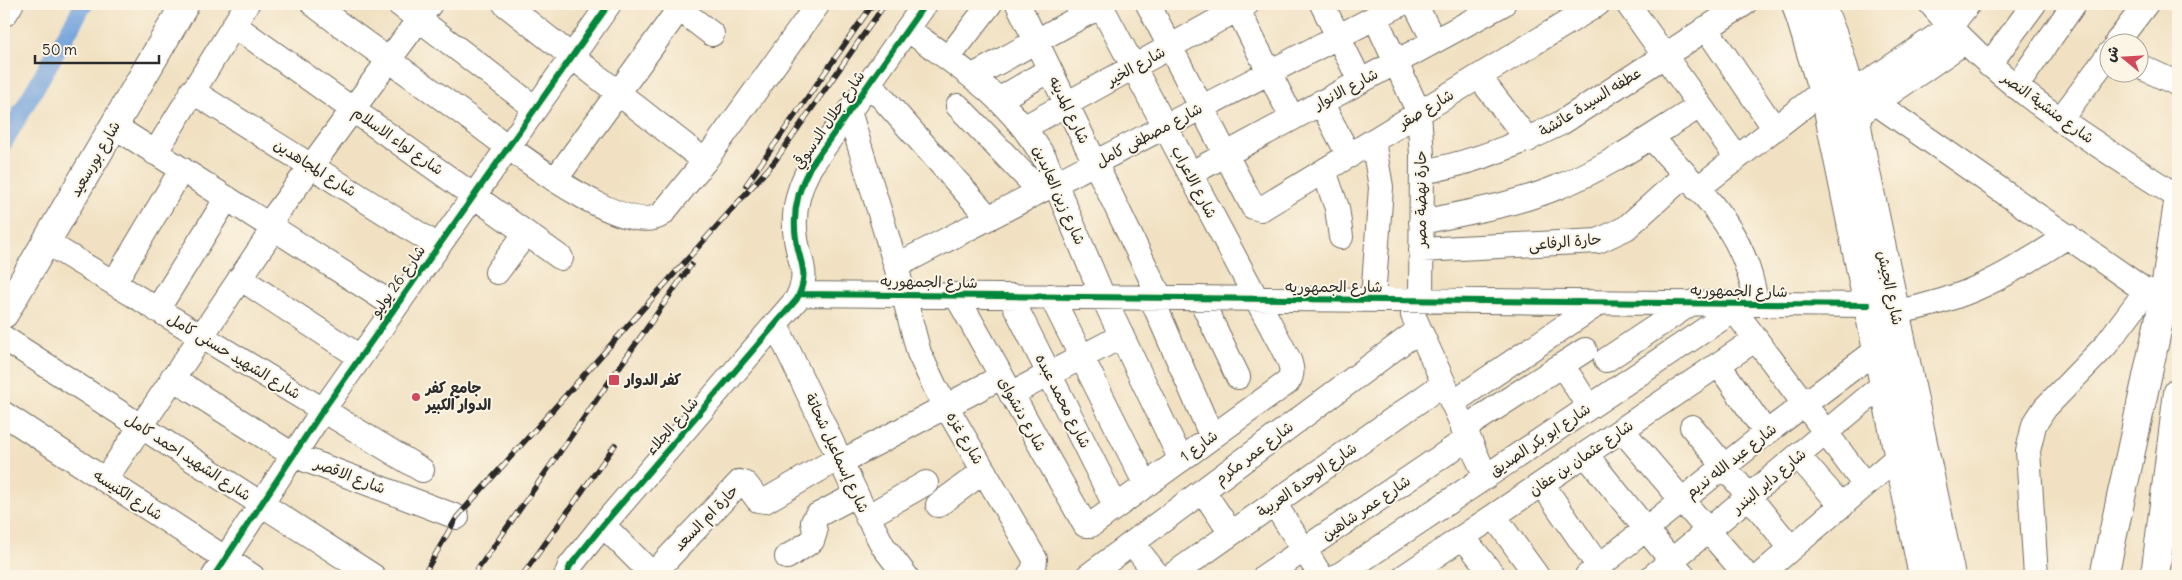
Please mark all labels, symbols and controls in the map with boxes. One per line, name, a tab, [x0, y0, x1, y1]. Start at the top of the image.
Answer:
scale bar	[35, 32, 159, 64]
north arrow	[2100, 32, 2150, 82]
text: 50 m	[42, 40, 77, 59]
street label: شارع الخير	[1102, 42, 1169, 91]
text: ش	[2101, 44, 2123, 64]
street label: عطفه السيدة عائشة	[1535, 63, 1644, 140]
street label: شارع الانوار	[1310, 64, 1382, 115]
street label: شارع جلال الدسوقي	[788, 66, 869, 173]
street label: شارع منشية النصر	[1996, 67, 2098, 148]
street label: شارع المدينه	[1044, 73, 1094, 147]
street label: شارع صقر	[1393, 85, 1458, 134]
street label: شارع مصطفى كامل	[1092, 98, 1206, 172]
street label: شارع لواء الاسلام	[348, 102, 447, 181]
street label: شارع بورسعيد	[65, 117, 125, 201]
street label: شارع المجاهدين	[270, 135, 360, 201]
street label: شارع زين العابدين	[1028, 142, 1090, 248]
street label: شارع الاعراب	[1166, 142, 1222, 222]
street label: حارة نهضة مصر	[1411, 150, 1430, 250]
street label: حارة الرفاعى	[1528, 229, 1602, 255]
street label: شارع 26 يوليو	[365, 241, 430, 322]
street label: شارع الجيش	[1872, 249, 1908, 327]
street label: شارع الجمهوريه	[880, 271, 978, 293]
street label: شارع الجمهوريه	[1285, 277, 1383, 297]
street label: شارع الجمهوريه	[1690, 280, 1788, 302]
street label: شارع الشهيد حسنى كامل	[164, 308, 304, 404]
street label: شارع محمد عبده	[1031, 350, 1095, 452]
place label: كفر الدوار	[623, 370, 682, 389]
marker: كفر الدوار	[607, 373, 621, 387]
street label: شارع دنشواى	[993, 373, 1051, 455]
place label: جامع كفر الدوار الكبير	[424, 378, 491, 414]
street label: شارع إسماعيل شحاتة	[801, 390, 873, 516]
marker: جامع كفر الدوار الكبير	[410, 391, 422, 403]
street label: شارع الجلاء	[641, 393, 703, 459]
street label: شارع ابو بكر الصديق	[1486, 399, 1594, 481]
street label: شارع غزه	[942, 408, 988, 468]
street label: شارع الشهيد احمد كامل	[121, 409, 255, 505]
street label: شارع عثمان بن عفان	[1525, 416, 1637, 500]
street label: شارع عمر مكرم	[1211, 417, 1299, 491]
street label: شارع عبد الله نديم	[1681, 419, 1781, 504]
street label: شارع 1	[1176, 426, 1222, 466]
street label: شارع الوحدة العربية	[1253, 438, 1361, 522]
street label: شارع داير البندر	[1727, 444, 1810, 519]
street label: شارع الاقصر	[311, 453, 388, 499]
street label: شارع الكنيسه	[90, 465, 166, 525]
street label: شارع عمر شاهين	[1318, 471, 1414, 545]
street label: حارة ام السعد	[669, 480, 743, 556]

